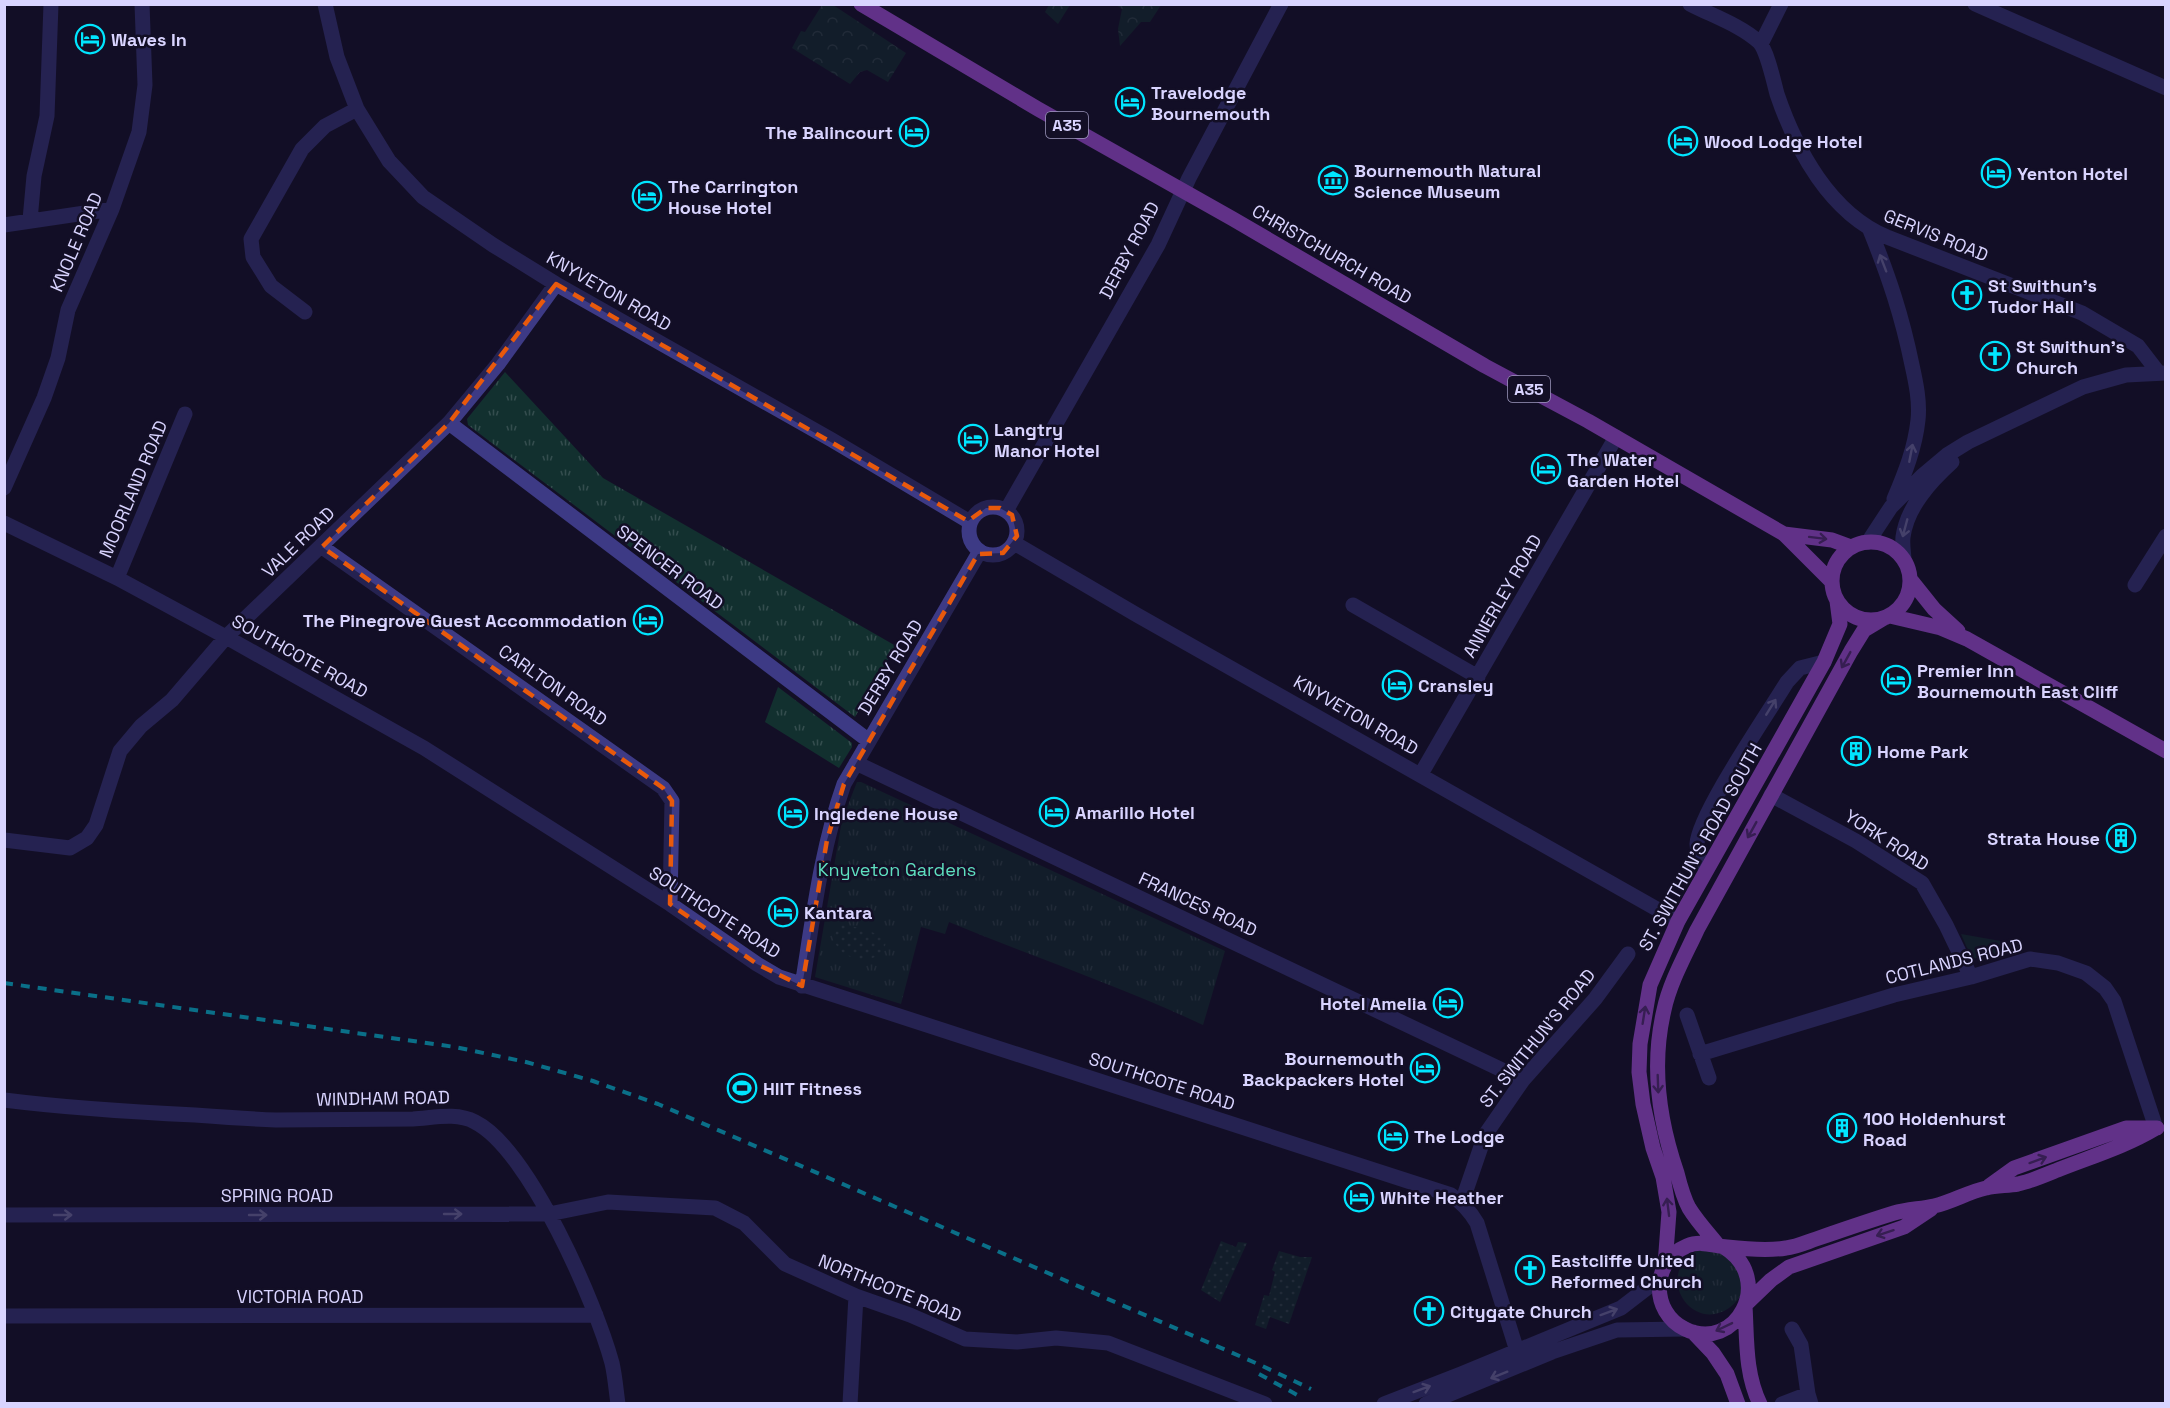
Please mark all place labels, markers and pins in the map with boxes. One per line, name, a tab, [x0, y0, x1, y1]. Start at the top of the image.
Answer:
hotel icon: Waves In	[74, 23, 106, 55]
place label: Waves In	[111, 28, 187, 51]
place label: Travelodge Bournemouth	[1151, 81, 1270, 125]
hotel icon: Travelodge Bournemouth	[1114, 86, 1146, 118]
hotel icon: The Balincourt	[898, 116, 930, 148]
place label: The Balincourt	[765, 121, 893, 144]
hotel icon: Wood Lodge Hotel	[1667, 125, 1699, 157]
place label: Wood Lodge Hotel	[1704, 130, 1862, 153]
hotel icon: Yenton Hotel	[1980, 157, 2012, 189]
place label: Bournemouth Natural Science Museum	[1354, 159, 1541, 203]
place label: Yenton Hotel	[2017, 162, 2128, 185]
museum icon: Bournemouth Natural Science Museum	[1317, 164, 1349, 196]
place label: The Carrington House Hotel	[668, 175, 798, 219]
hotel icon: The Carrington House Hotel	[631, 180, 663, 212]
place label: St Swithun's Tudor Hall	[1988, 274, 2097, 318]
church icon: St Swithun's Tudor Hall	[1951, 279, 1983, 311]
place label: St Swithun's Church	[2016, 335, 2125, 379]
church icon: St Swithun's Church	[1979, 340, 2011, 372]
place label: Langtry Manor Hotel	[994, 418, 1100, 462]
hotel icon: Langtry Manor Hotel	[957, 423, 989, 455]
place label: The Water Garden Hotel	[1567, 448, 1679, 492]
hotel icon: The Water Garden Hotel	[1530, 453, 1562, 485]
hotel icon: The Pinegrove Guest Accommodation	[632, 604, 664, 636]
place label: The Pinegrove Guest Accommodation	[303, 609, 627, 632]
place label: Premier Inn Bournemouth East Cliff	[1917, 659, 2119, 703]
hotel icon: Premier Inn Bournemouth East Cliff	[1880, 664, 1912, 696]
hotel icon: Cransley	[1381, 669, 1413, 701]
place label: Cransley	[1418, 674, 1494, 697]
building icon: Home Park	[1840, 735, 1872, 767]
place label: Home Park	[1877, 740, 1969, 763]
hotel icon: Amarillo Hotel	[1038, 796, 1070, 828]
hotel icon: Ingledene House	[777, 797, 809, 829]
place label: Amarillo Hotel	[1075, 801, 1195, 824]
place label: Ingledene House	[814, 802, 958, 825]
building icon: Strata House	[2105, 822, 2137, 854]
place label: Strata House	[1987, 827, 2100, 850]
hotel icon: Kantara	[767, 896, 799, 928]
place label: Kantara	[804, 901, 873, 924]
hotel icon: Hotel Amelia	[1432, 987, 1464, 1019]
place label: Hotel Amelia	[1320, 992, 1428, 1015]
place label: Bournemouth Backpackers Hotel	[1242, 1047, 1404, 1091]
hotel icon: Bournemouth Backpackers Hotel	[1409, 1052, 1441, 1084]
sports icon: HIIT Fitness	[726, 1072, 758, 1104]
place label: HIIT Fitness	[763, 1077, 862, 1100]
place label: 100 Holdenhurst Road	[1863, 1107, 2006, 1151]
building icon: 100 Holdenhurst Road	[1826, 1112, 1858, 1144]
hotel icon: The Lodge	[1377, 1120, 1409, 1152]
place label: The Lodge	[1414, 1125, 1505, 1148]
hotel icon: White Heather	[1343, 1181, 1375, 1213]
place label: White Heather	[1380, 1186, 1504, 1209]
place label: Eastcliffe United Reformed Church	[1551, 1249, 1702, 1293]
church icon: Eastcliffe United Reformed Church	[1514, 1254, 1546, 1286]
church icon: Citygate Church	[1413, 1295, 1445, 1327]
place label: Citygate Church	[1450, 1300, 1592, 1323]

